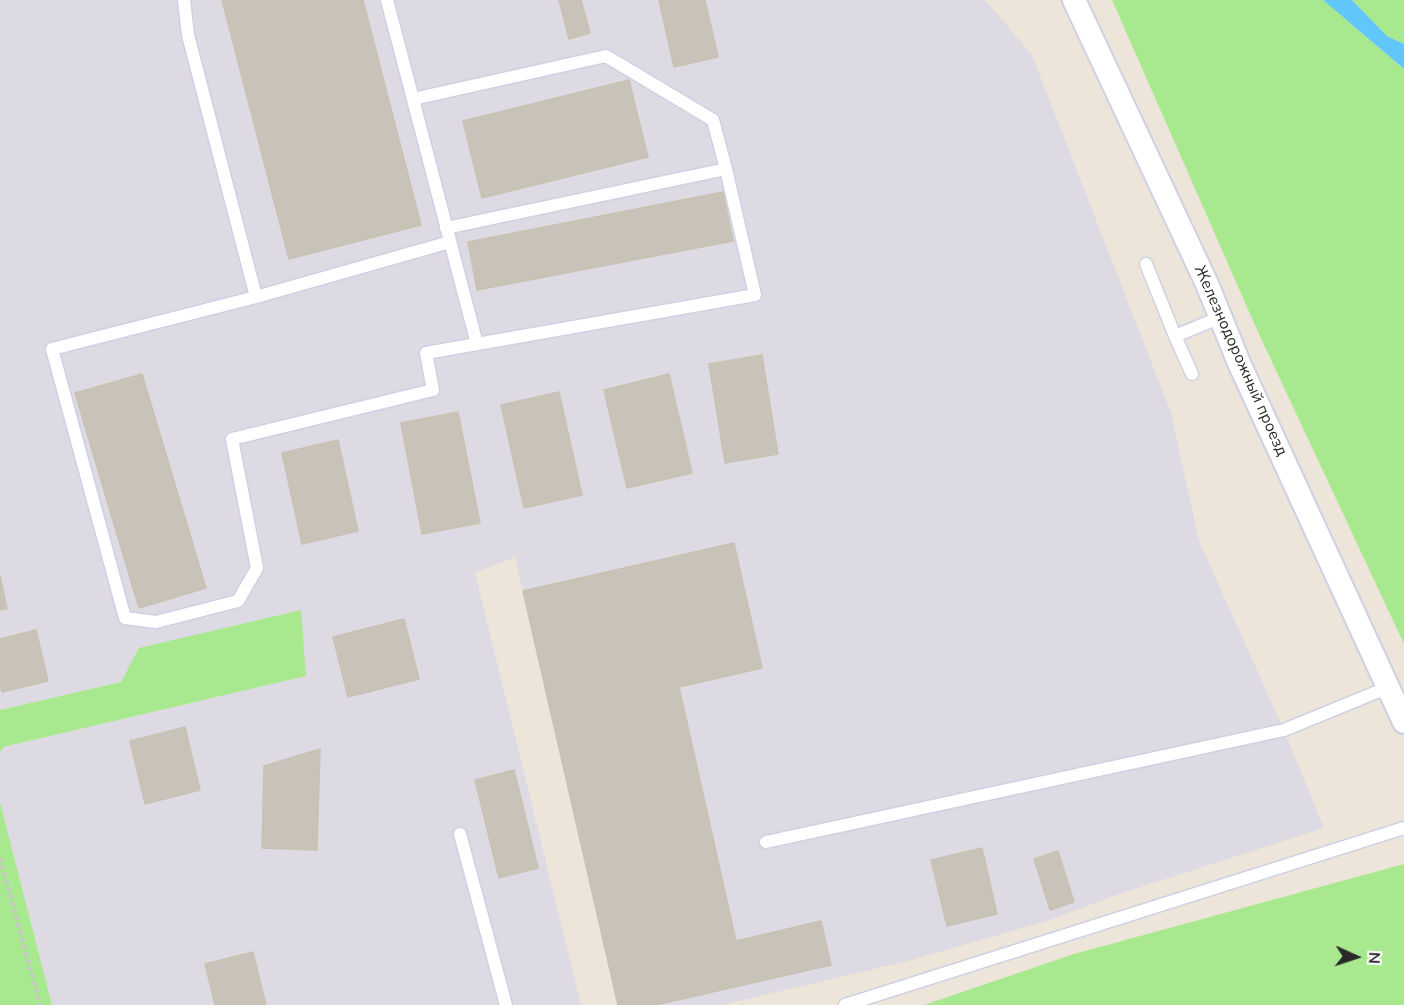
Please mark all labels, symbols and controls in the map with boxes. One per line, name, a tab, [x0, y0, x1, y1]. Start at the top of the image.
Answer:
street label: Железнодорожный проезд	[1189, 263, 1291, 459]
north arrow	[1326, 927, 1386, 987]
text: N	[1363, 951, 1385, 964]

